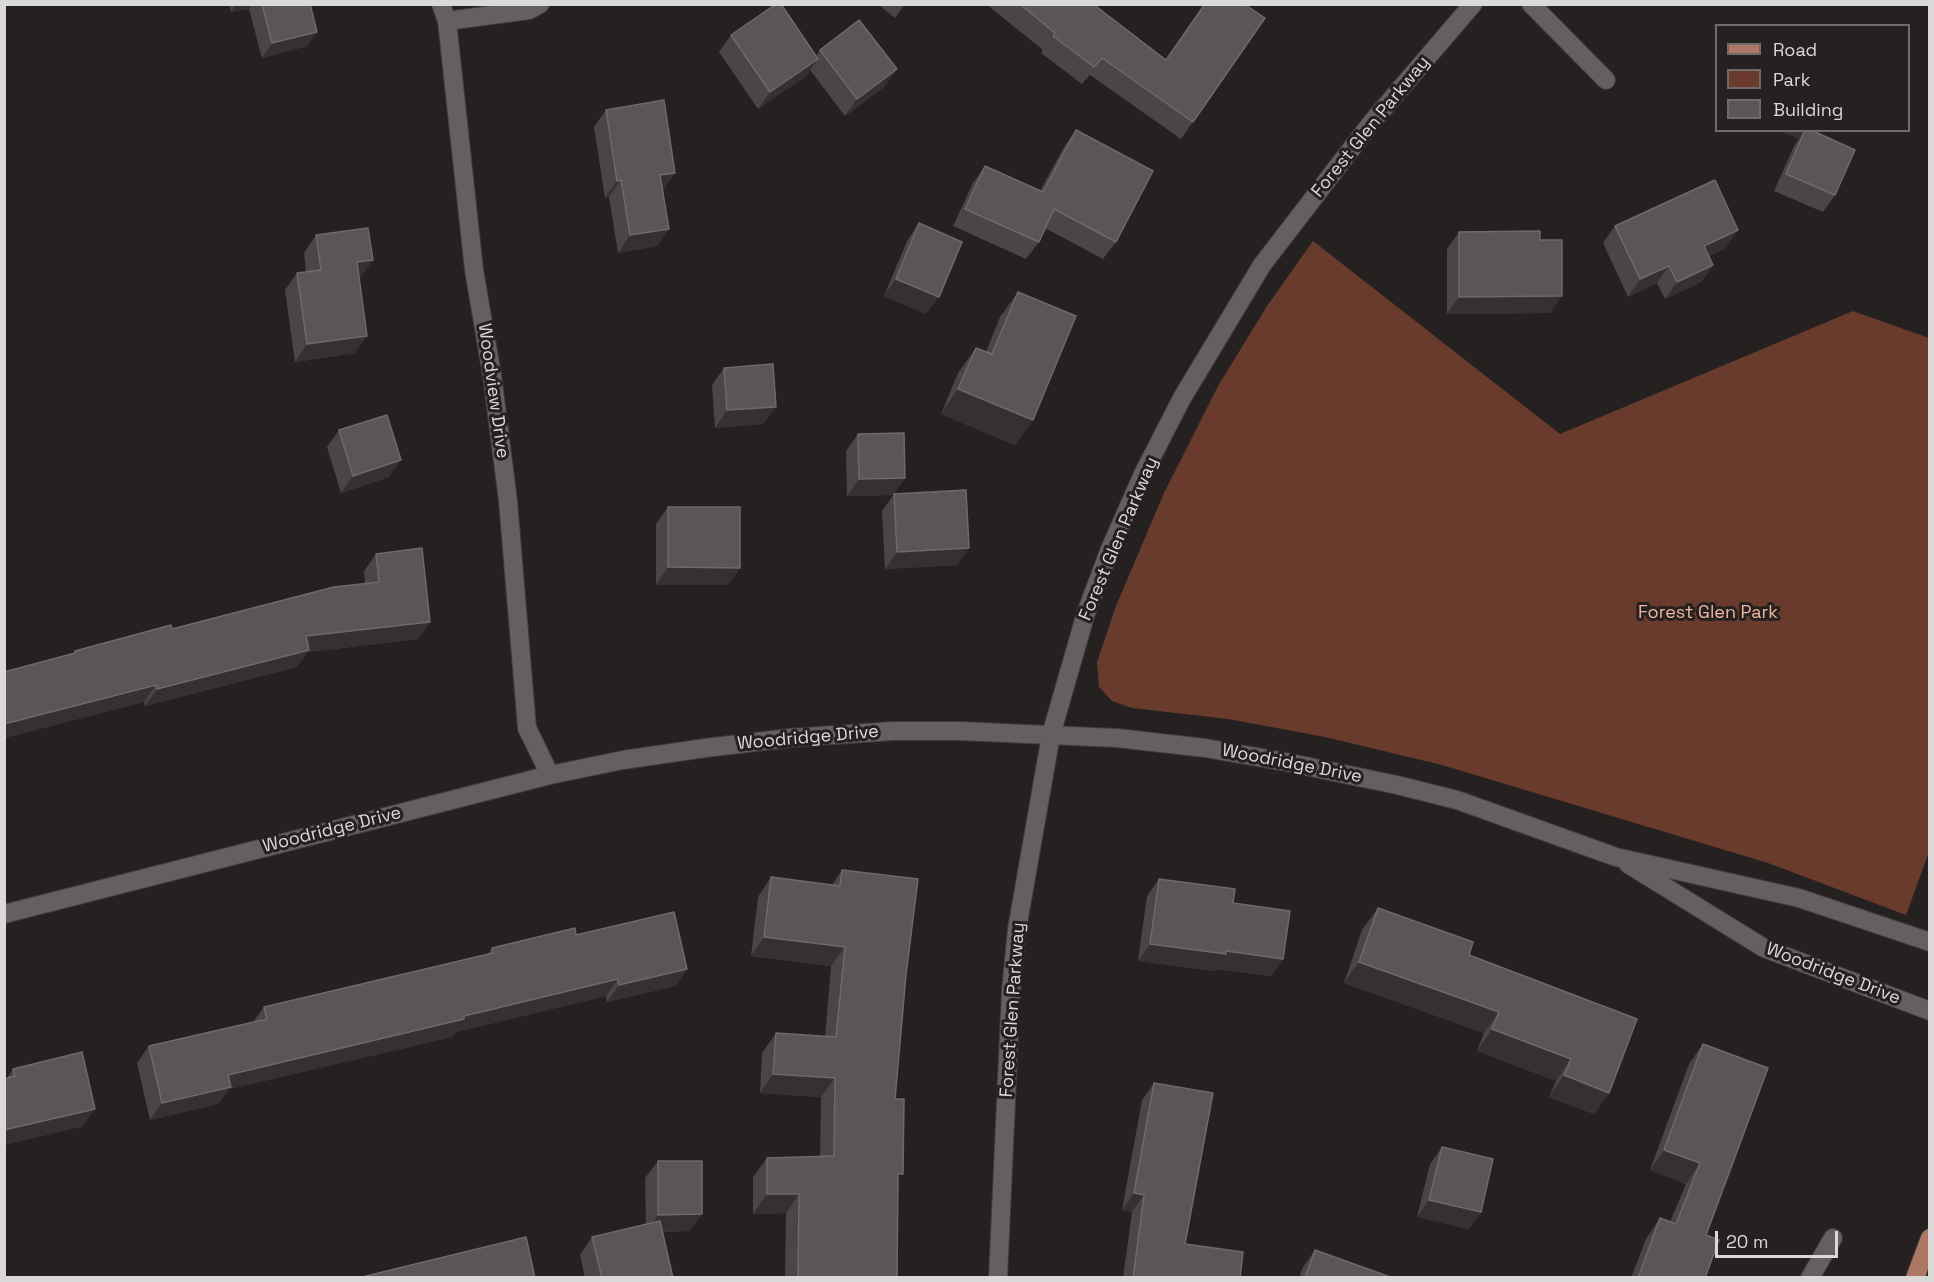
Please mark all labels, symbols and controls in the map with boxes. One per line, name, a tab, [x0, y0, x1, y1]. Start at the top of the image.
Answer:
legend	[1715, 24, 1910, 132]
text: Road	[1773, 38, 1817, 61]
street label: Forest Glen Parkway	[1307, 52, 1435, 202]
text: Park	[1773, 68, 1810, 91]
text: Building	[1773, 98, 1843, 121]
street label: Woodview Drive	[473, 322, 513, 460]
street label: Forest Glen Parkway	[1075, 454, 1163, 624]
park label: Forest Glen Park	[1638, 602, 1778, 624]
street label: Woodridge Drive	[736, 721, 880, 755]
street label: Woodridge Drive	[1220, 740, 1364, 788]
street label: Woodridge Drive	[260, 802, 404, 858]
street label: Forest Glen Parkway	[996, 922, 1030, 1098]
street label: Woodridge Drive	[1763, 938, 1903, 1010]
scale bar	[1718, 1219, 1841, 1257]
text: 20 m	[1726, 1230, 1769, 1253]

